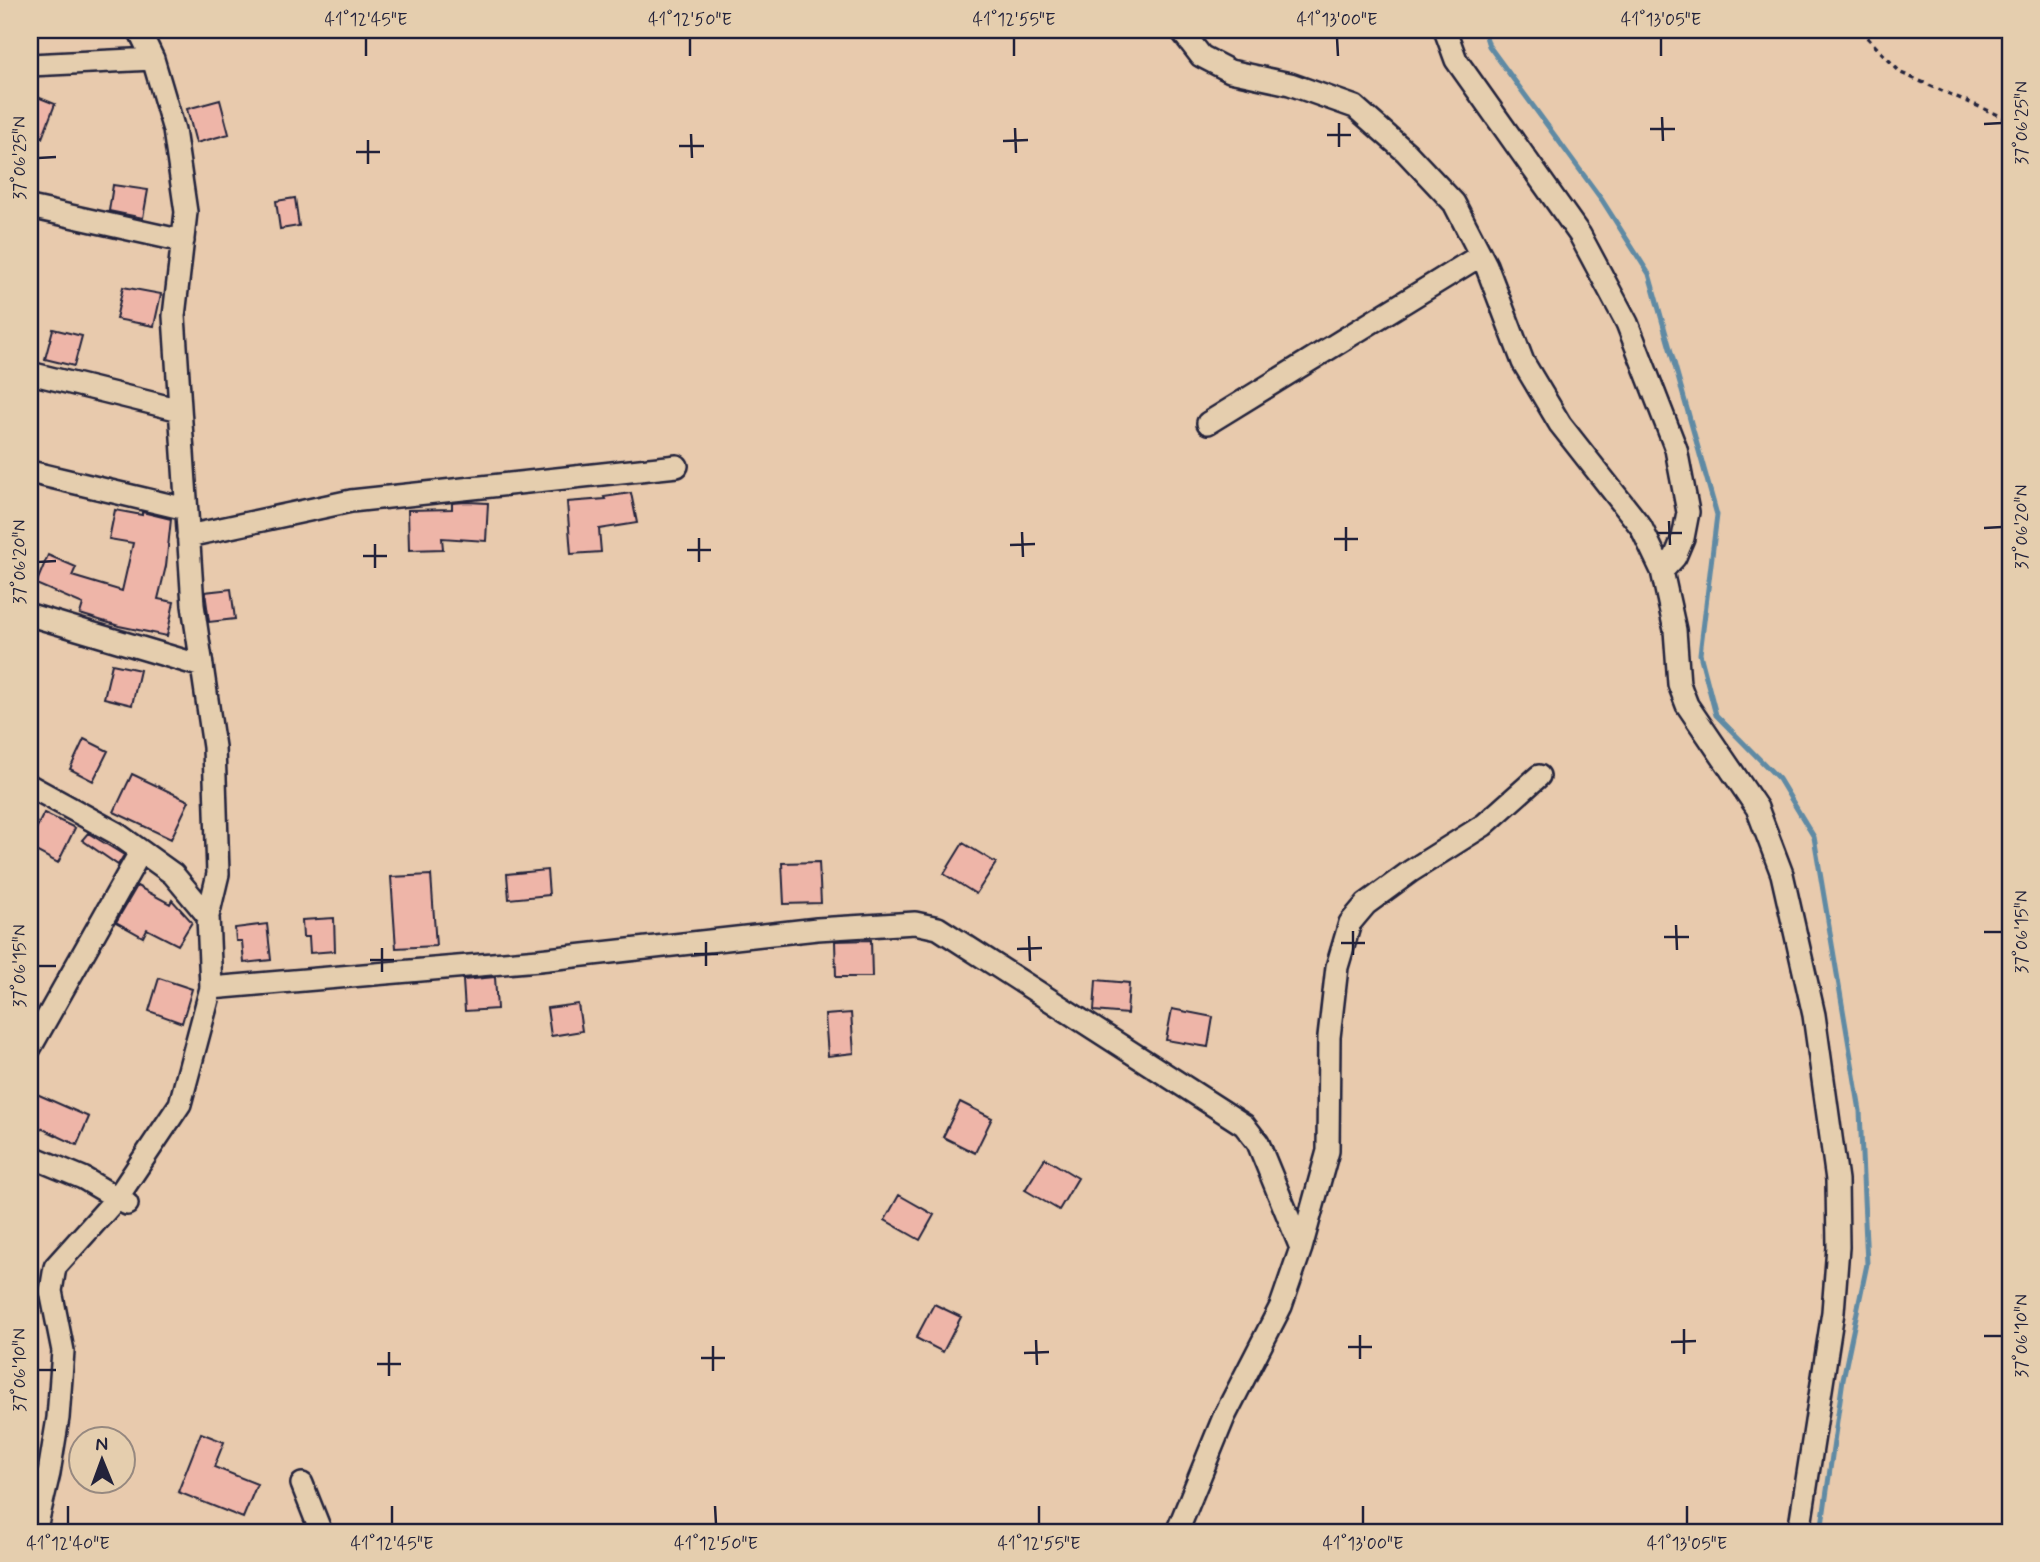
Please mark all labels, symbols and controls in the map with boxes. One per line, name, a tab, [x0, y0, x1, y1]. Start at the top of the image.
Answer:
text: 41°12'45"E	[325, 8, 407, 32]
text: 41°12'50"E	[648, 8, 732, 32]
text: 41°12'55"E	[972, 8, 1056, 32]
text: 41°13'00"E	[1296, 8, 1378, 32]
text: 41°13'05"E	[1621, 8, 1701, 32]
text: 37°06'25"N	[2010, 81, 2034, 165]
text: 37°06'25"N	[8, 116, 32, 200]
text: 37°06'20"N	[2010, 485, 2034, 569]
text: 37°06'20"N	[8, 520, 32, 604]
text: 37°06'15"N	[2010, 890, 2034, 974]
text: 37°06'15"N	[8, 924, 32, 1008]
text: 37°06'10"N	[2010, 1294, 2034, 1378]
text: 37°06'10"N	[8, 1328, 32, 1412]
north arrow	[66, 1426, 136, 1496]
text: N	[95, 1432, 108, 1457]
text: 41°12'40"E	[26, 1532, 110, 1556]
text: 41°12'45"E	[351, 1532, 433, 1556]
text: 41°12'50"E	[674, 1532, 758, 1556]
text: 41°12'55"E	[997, 1532, 1081, 1556]
text: 41°13'00"E	[1322, 1532, 1404, 1556]
text: 41°13'05"E	[1647, 1532, 1727, 1556]

